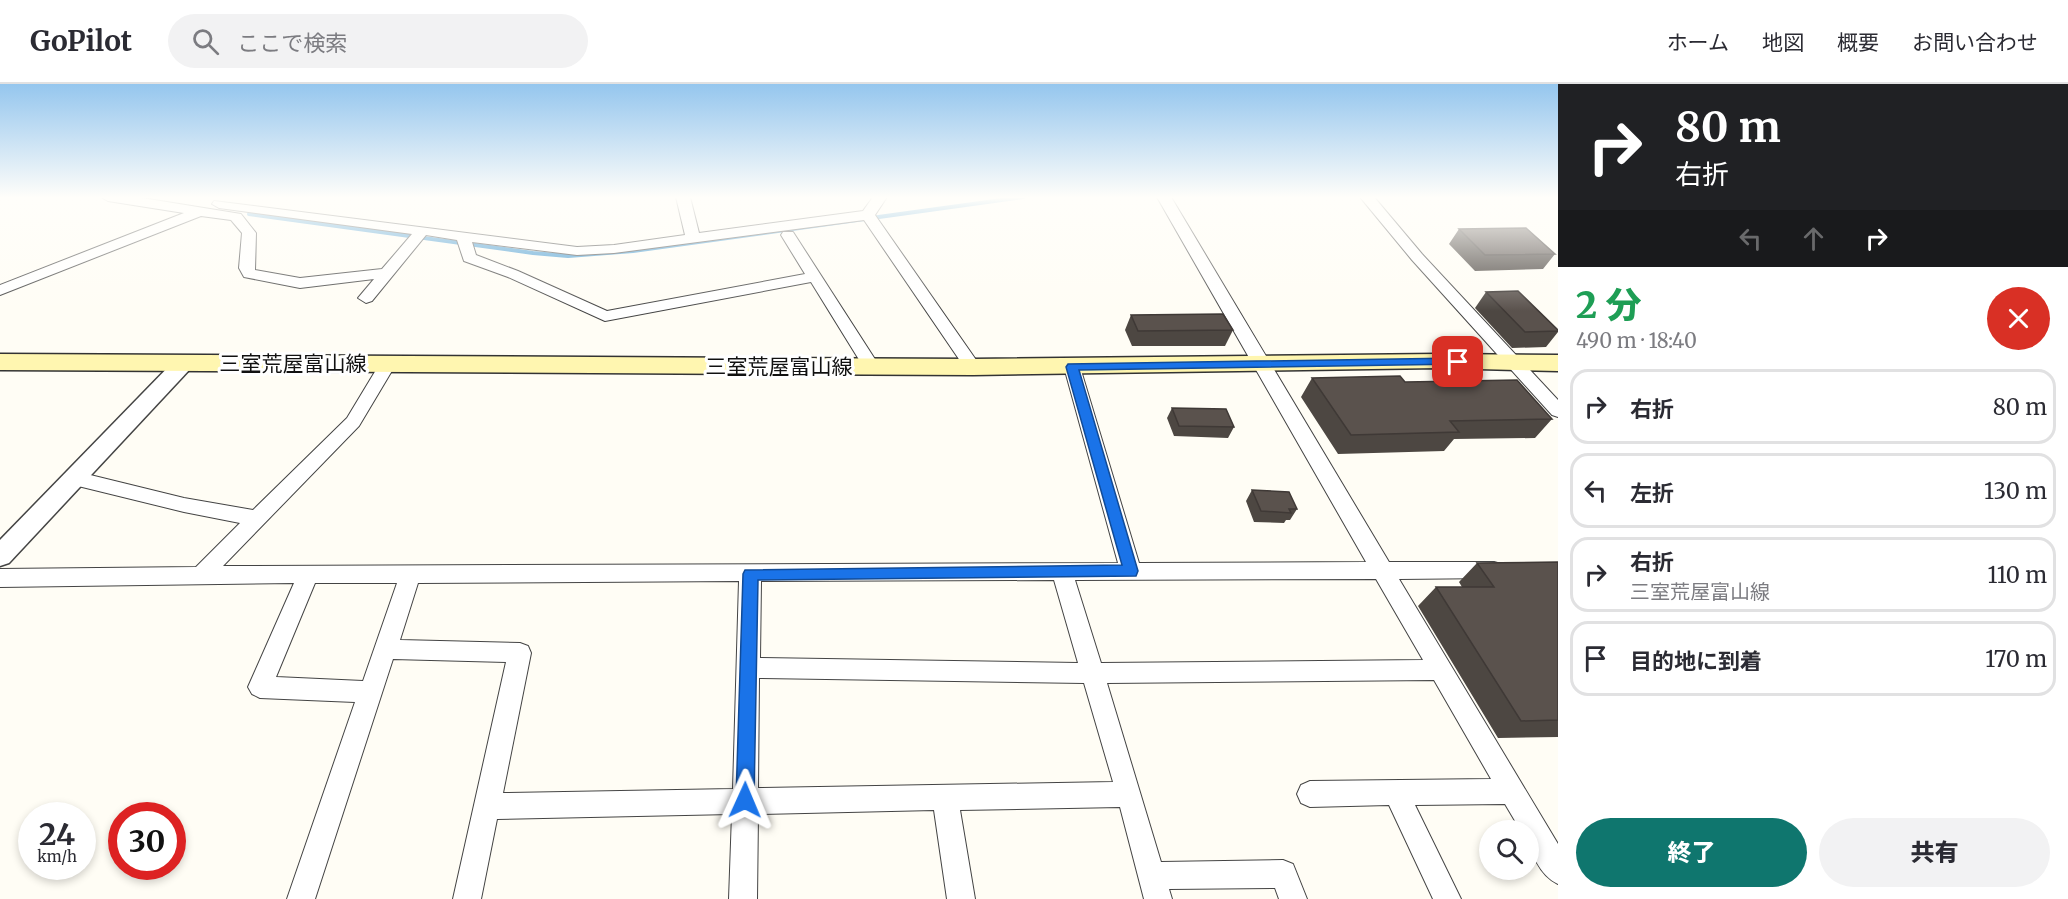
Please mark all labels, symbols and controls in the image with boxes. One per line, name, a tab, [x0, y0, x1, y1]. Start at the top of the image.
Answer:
search box	[168, 14, 588, 68]
text: GoPilot	[30, 23, 132, 59]
icon: search	[189, 25, 222, 58]
text: ここで検索	[237, 29, 347, 57]
text: ホーム	[1667, 29, 1729, 56]
text: 地図	[1762, 29, 1804, 56]
text: 概要	[1837, 29, 1879, 56]
text: お問い合わせ	[1912, 29, 2038, 56]
text: 80 m	[1675, 101, 1781, 153]
icon: right	[1576, 108, 1654, 186]
text: 右折	[1675, 157, 1729, 191]
icon: left	[1734, 222, 1767, 255]
icon: ahead	[1797, 222, 1830, 255]
icon: right	[1860, 222, 1893, 255]
text: 2 分	[1576, 283, 1642, 328]
button: close	[1987, 287, 2050, 350]
text: 490 m · 18:40	[1576, 328, 1697, 353]
pin	[1432, 336, 1483, 387]
icon: arrive	[1441, 345, 1474, 378]
street label: 三室荒屋富山線	[220, 350, 367, 377]
street label: 三室荒屋富山線	[706, 353, 853, 380]
icon: right	[1579, 390, 1612, 423]
text: 80 m	[1993, 393, 2047, 421]
text: 右折	[1630, 395, 1674, 423]
icon: left	[1579, 474, 1612, 507]
text: 130 m	[1984, 477, 2047, 505]
text: 左折	[1630, 479, 1674, 507]
text: 右折	[1630, 548, 1674, 576]
icon: right	[1579, 558, 1612, 591]
text: 110 m	[1988, 561, 2047, 589]
text: 三室荒屋富山線	[1630, 579, 1770, 604]
icon: arrive	[1579, 642, 1612, 675]
text: 170 m	[1985, 645, 2047, 673]
text: 目的地に到着	[1630, 647, 1762, 675]
position arrow	[713, 768, 777, 832]
speed limit sign: 30	[108, 802, 186, 880]
text: 24	[39, 815, 75, 853]
button: 終了	[1576, 818, 1807, 887]
button: 共有	[1819, 818, 2050, 887]
map controls	[1479, 820, 1539, 880]
button: search	[1479, 820, 1539, 880]
text: km/h	[37, 847, 77, 866]

